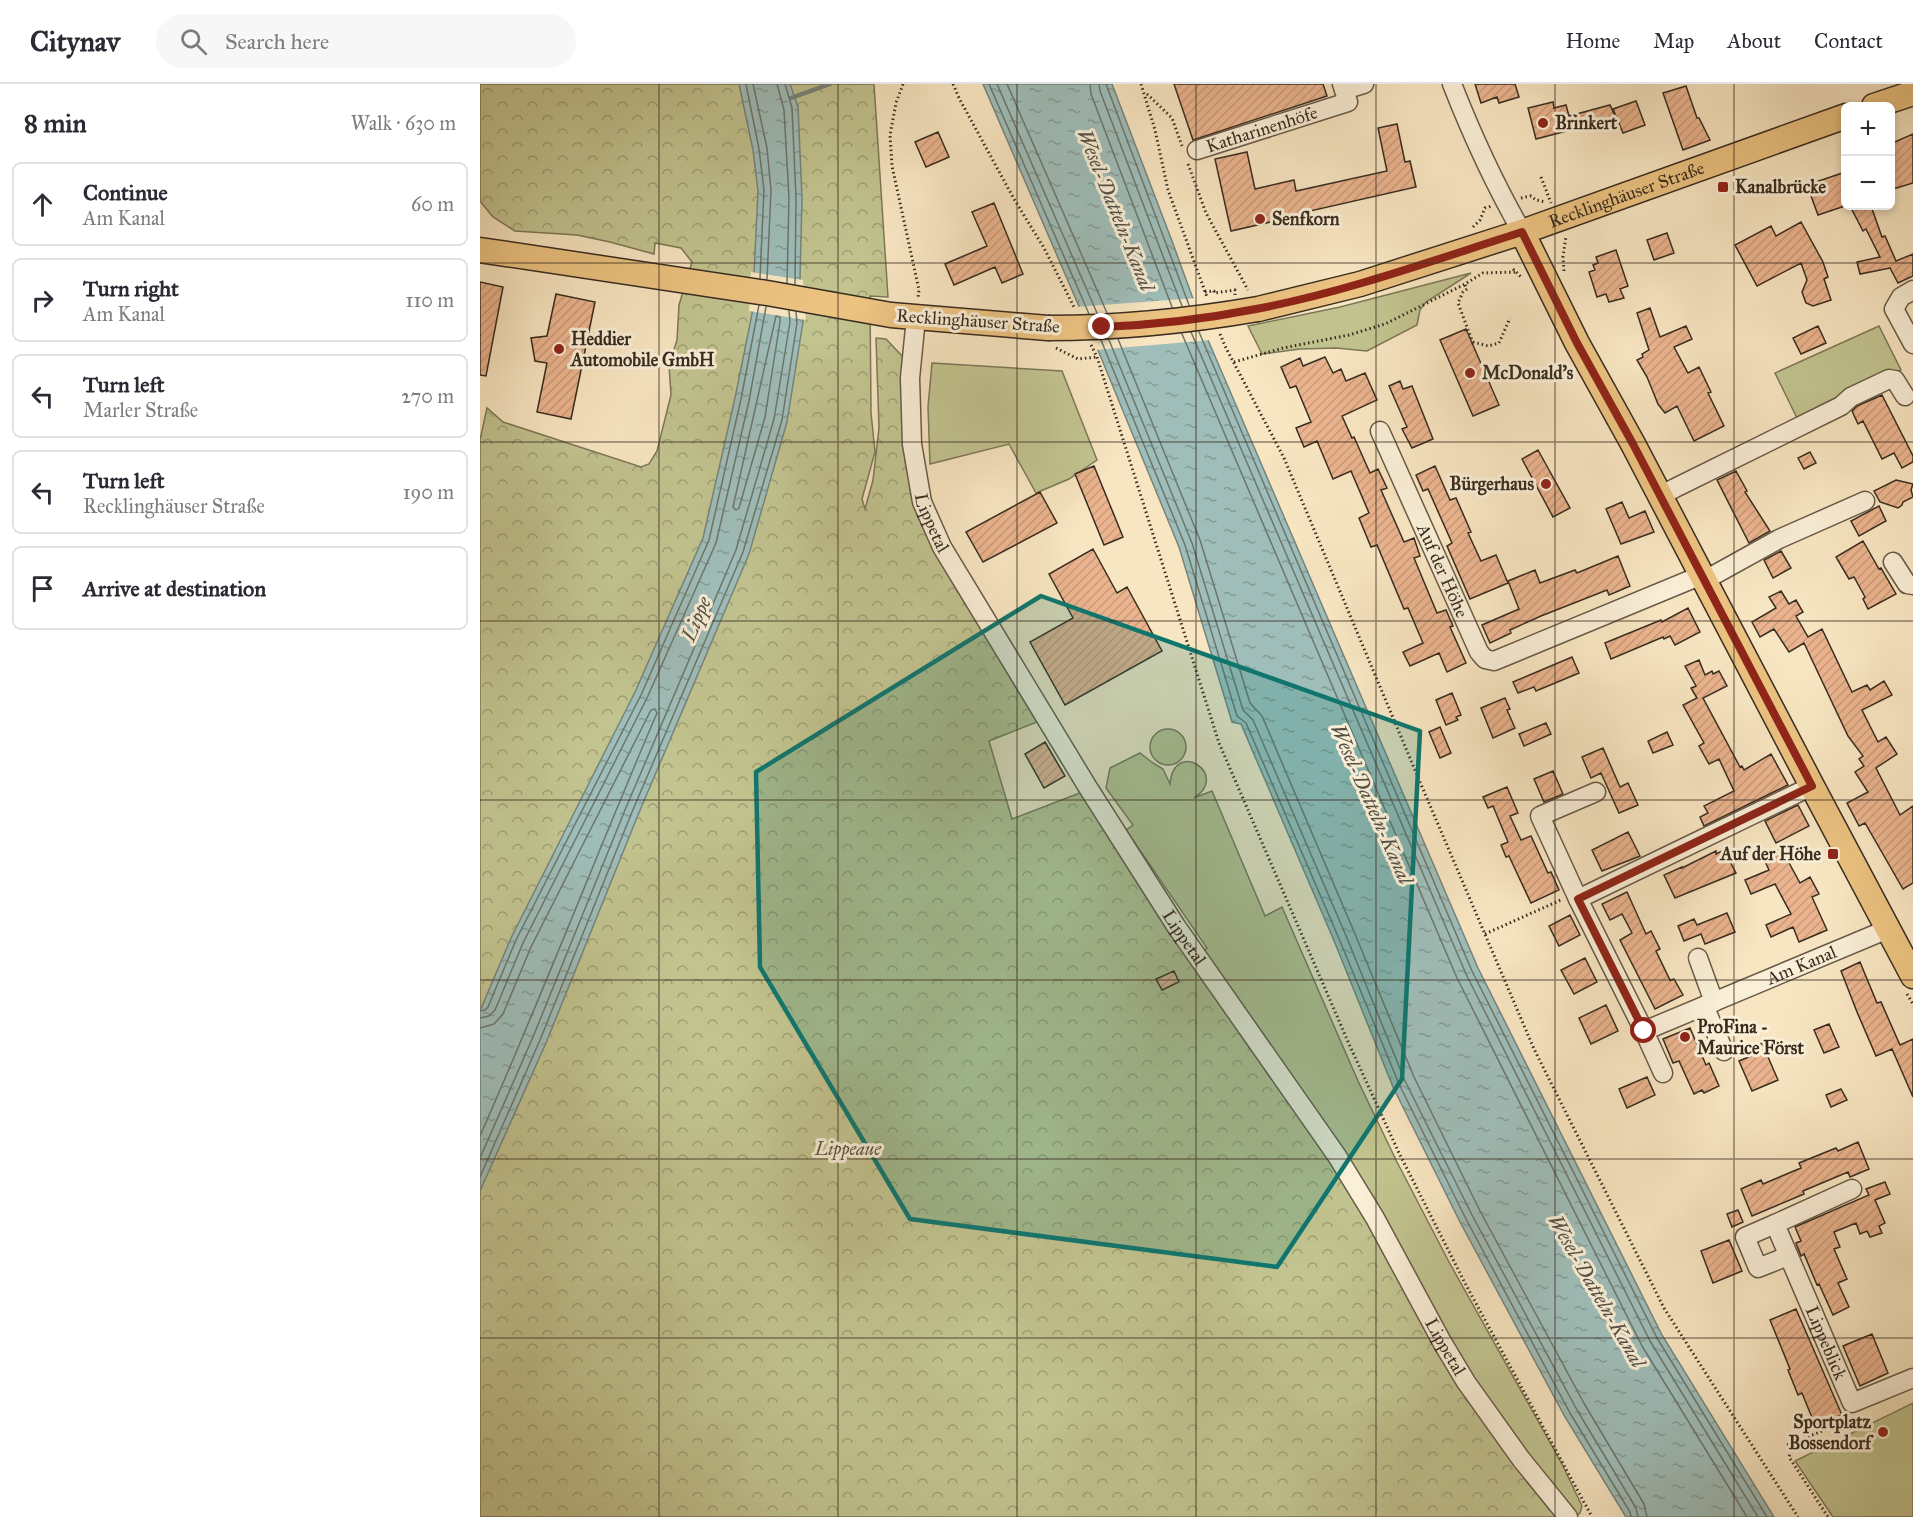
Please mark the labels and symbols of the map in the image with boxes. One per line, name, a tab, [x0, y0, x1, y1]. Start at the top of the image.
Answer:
street label: Katharinenhöfe	[1203, 101, 1320, 157]
place label: Brinkert	[1555, 112, 1618, 134]
marker: Brinkert	[1536, 116, 1550, 130]
water label: Wesel-Datteln-Kanal	[1073, 126, 1160, 296]
street label: Recklinghäuser Straße	[1546, 157, 1707, 233]
place label: Kanalbrücke	[1735, 176, 1826, 198]
marker: Kanalbrücke	[1716, 180, 1730, 194]
place label: Senfkorn	[1272, 208, 1340, 230]
marker: Senfkorn	[1253, 212, 1267, 226]
street label: Recklinghäuser Straße	[895, 304, 1060, 339]
route end	[1088, 313, 1114, 339]
place label: Heddier Automobile GmbH	[570, 328, 715, 371]
marker: Heddier Automobile GmbH	[552, 342, 566, 356]
place label: McDonald's	[1482, 362, 1574, 384]
marker: McDonald's	[1463, 366, 1477, 380]
place label: Bürgerhaus	[1450, 473, 1534, 496]
marker: Bürgerhaus	[1539, 477, 1553, 491]
street label: Lippetal	[910, 492, 954, 557]
street label: Auf der Höhe	[1412, 519, 1473, 621]
water label: Lippe	[676, 593, 717, 646]
water label: Wesel-Datteln-Kanal	[1326, 720, 1419, 889]
place label: Auf der Höhe	[1719, 843, 1821, 865]
marker: Auf der Höhe	[1826, 847, 1840, 861]
street label: Lippetal	[1157, 906, 1211, 970]
street label: Am Kanal	[1762, 941, 1840, 990]
place label: ProFina - Maurice Först	[1697, 1016, 1804, 1059]
route start	[1630, 1017, 1656, 1043]
marker: ProFina - Maurice Först	[1678, 1030, 1692, 1044]
park label: Lippeaue	[814, 1138, 882, 1161]
water label: Wesel-Datteln-Kanal	[1544, 1210, 1651, 1373]
street label: Lippeblick	[1801, 1303, 1852, 1384]
street label: Lippetal	[1420, 1314, 1471, 1380]
place label: Sportplatz Bossendorf	[1789, 1411, 1874, 1454]
marker: Sportplatz Bossendorf	[1876, 1425, 1890, 1439]

